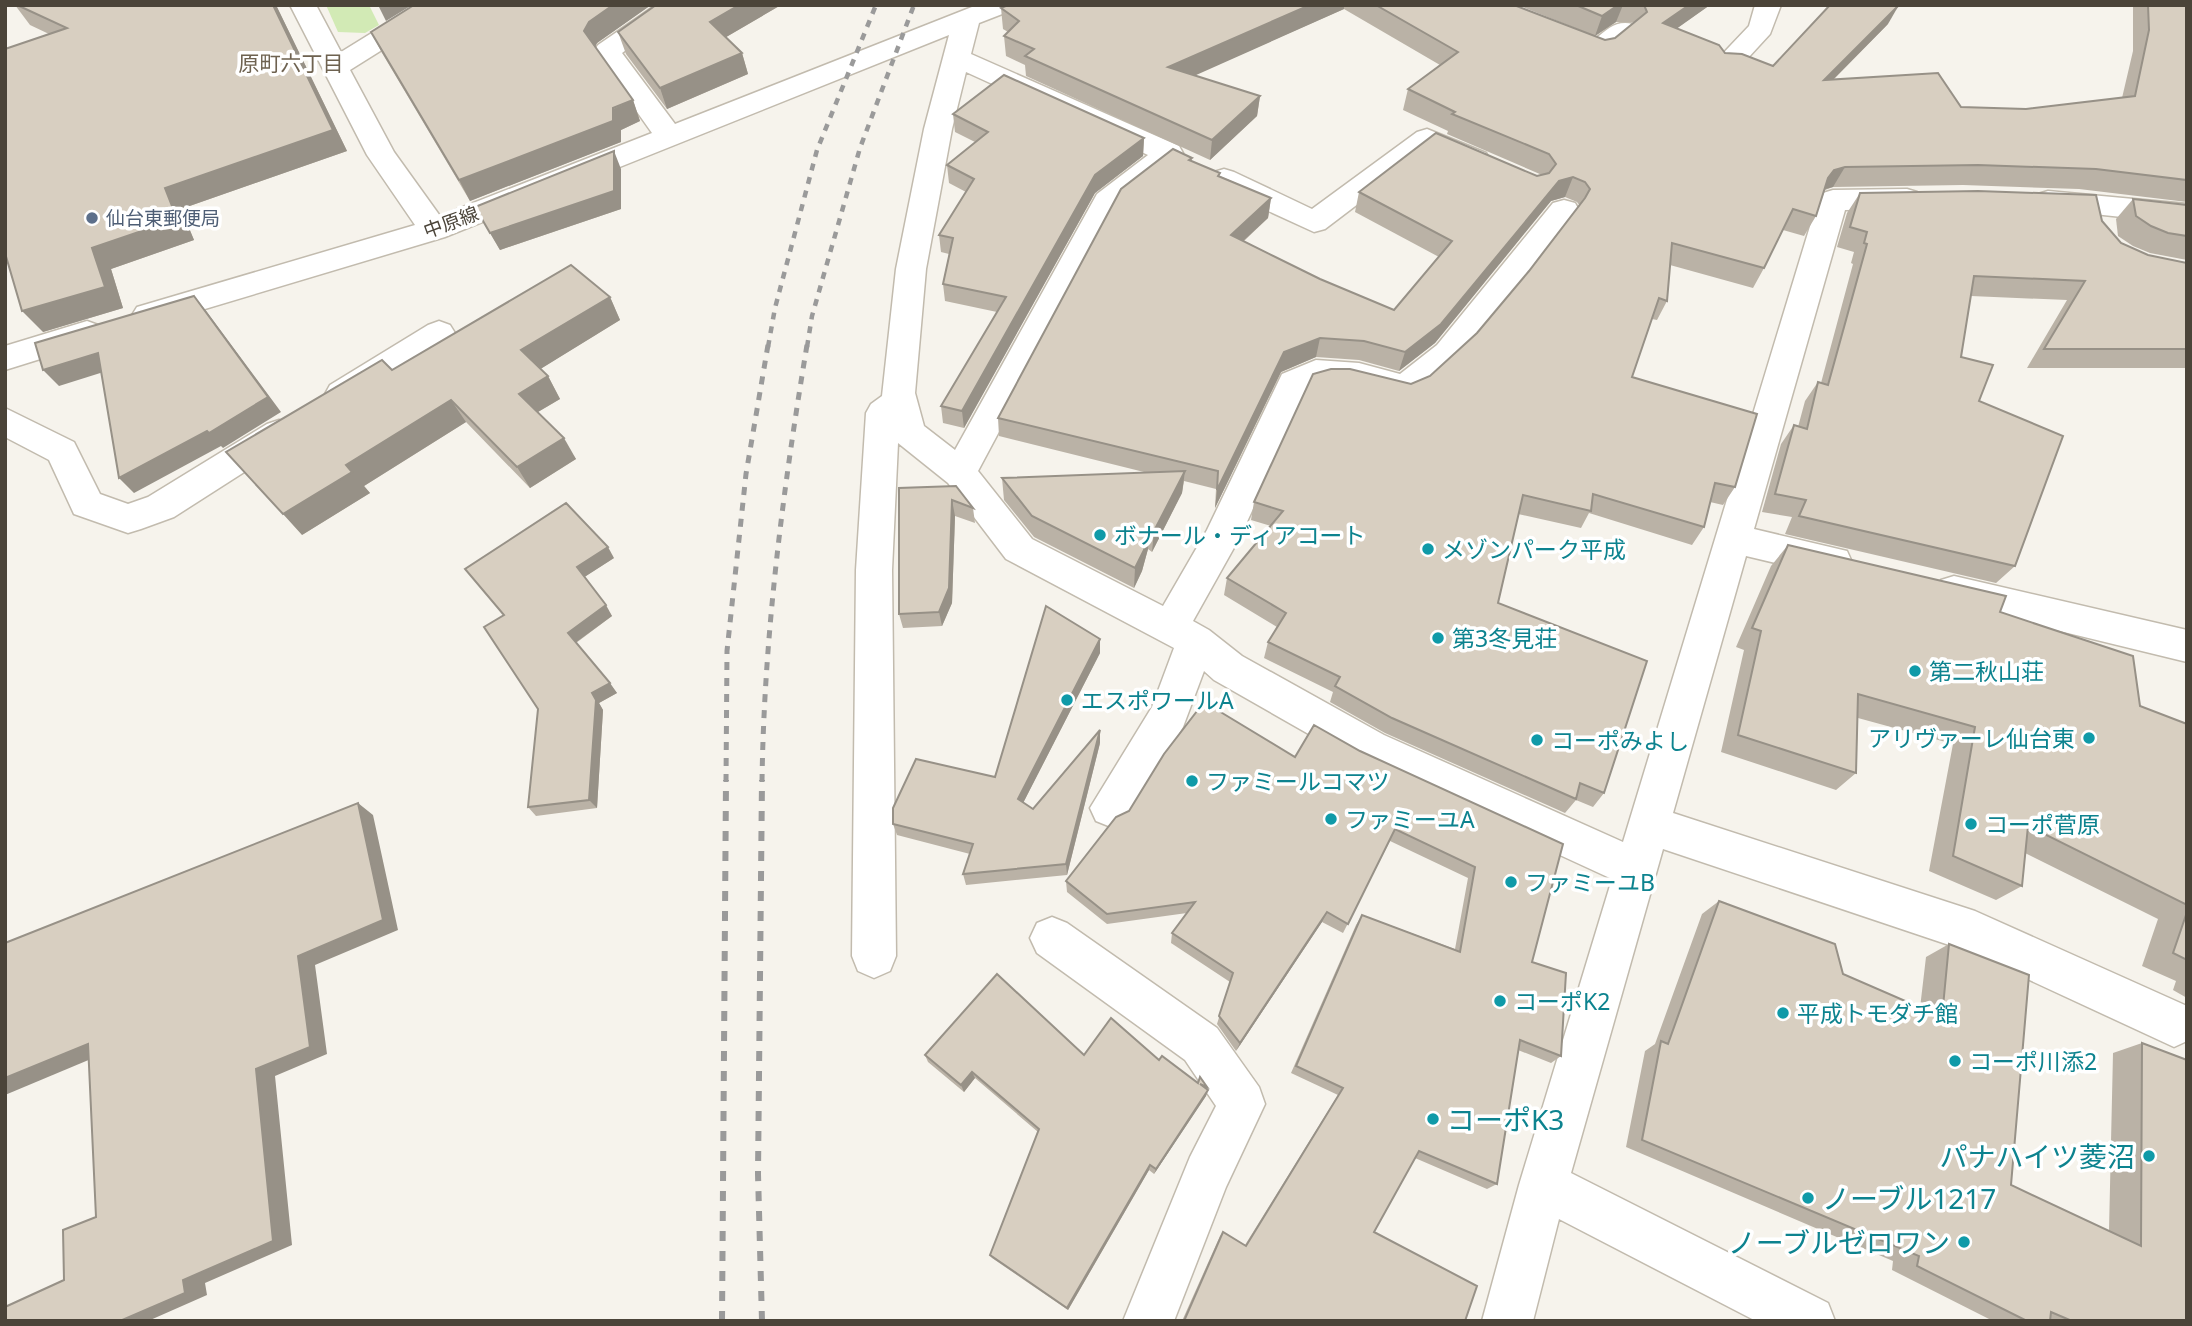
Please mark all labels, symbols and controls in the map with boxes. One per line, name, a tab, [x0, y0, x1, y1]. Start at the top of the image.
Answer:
district label: 原町六丁目	[239, 49, 344, 77]
street label: 中原線	[420, 200, 482, 244]
place label: 仙台東郵便局	[106, 205, 220, 231]
marker: 仙台東郵便局	[84, 210, 100, 226]
place label: ボナール・ディアコート	[1114, 519, 1365, 551]
marker: ボナール・ディアコート	[1092, 527, 1108, 543]
place label: メゾンパーク平成	[1442, 533, 1626, 565]
marker: メゾンパーク平成	[1420, 541, 1436, 557]
place label: 第3冬見荘	[1452, 622, 1557, 654]
marker: 第3冬見荘	[1430, 630, 1446, 646]
place label: 第二秋山荘	[1929, 655, 2044, 687]
marker: 第二秋山荘	[1907, 663, 1923, 679]
place label: エスポワールA	[1081, 684, 1234, 716]
marker: エスポワールA	[1059, 692, 1075, 708]
place label: アリヴァーレ仙台東	[1868, 722, 2075, 754]
place label: コーポみよし	[1551, 724, 1689, 756]
marker: アリヴァーレ仙台東	[2081, 730, 2097, 746]
marker: コーポみよし	[1529, 732, 1545, 748]
place label: ファミールコマツ	[1206, 765, 1390, 797]
marker: ファミールコマツ	[1184, 773, 1200, 789]
place label: ファミーユA	[1345, 803, 1475, 835]
place label: コーポ菅原	[1985, 808, 2100, 840]
marker: ファミーユA	[1323, 811, 1339, 827]
marker: コーポ菅原	[1963, 816, 1979, 832]
place label: ファミーユB	[1525, 866, 1655, 898]
marker: ファミーユB	[1503, 874, 1519, 890]
place label: コーポK2	[1514, 985, 1610, 1017]
marker: コーポK2	[1492, 993, 1508, 1009]
place label: 平成トモダチ館	[1797, 997, 1958, 1029]
marker: 平成トモダチ館	[1775, 1005, 1791, 1021]
place label: コーポ川添2	[1969, 1045, 2097, 1077]
marker: コーポ川添2	[1947, 1053, 1963, 1069]
place label: コーポK3	[1447, 1100, 1564, 1138]
marker: コーポK3	[1425, 1111, 1441, 1127]
place label: パナハイツ菱沼	[1940, 1137, 2135, 1175]
marker: パナハイツ菱沼	[2141, 1148, 2157, 1164]
place label: ノーブル1217	[1822, 1179, 1996, 1217]
marker: ノーブル1217	[1800, 1190, 1816, 1206]
place label: ノーブルゼロワン	[1728, 1223, 1950, 1261]
marker: ノーブルゼロワン	[1956, 1234, 1972, 1250]

